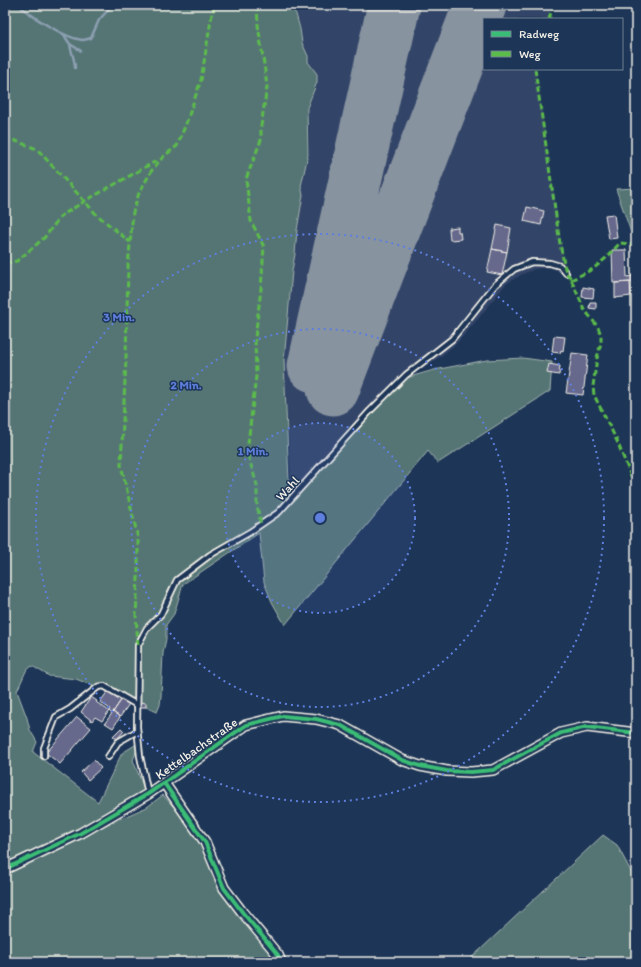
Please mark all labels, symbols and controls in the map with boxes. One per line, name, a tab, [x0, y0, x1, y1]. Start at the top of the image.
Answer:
legend	[483, 18, 623, 70]
text: Radweg	[519, 27, 560, 41]
text: Weg	[519, 47, 542, 61]
text: 3 Min.	[103, 310, 135, 324]
text: 2 Min.	[170, 378, 202, 392]
text: 1 Min.	[238, 444, 268, 458]
street label: Wahl	[272, 473, 303, 504]
centre of rings	[313, 511, 327, 525]
street label: Kettelbachstraße	[152, 714, 240, 782]

